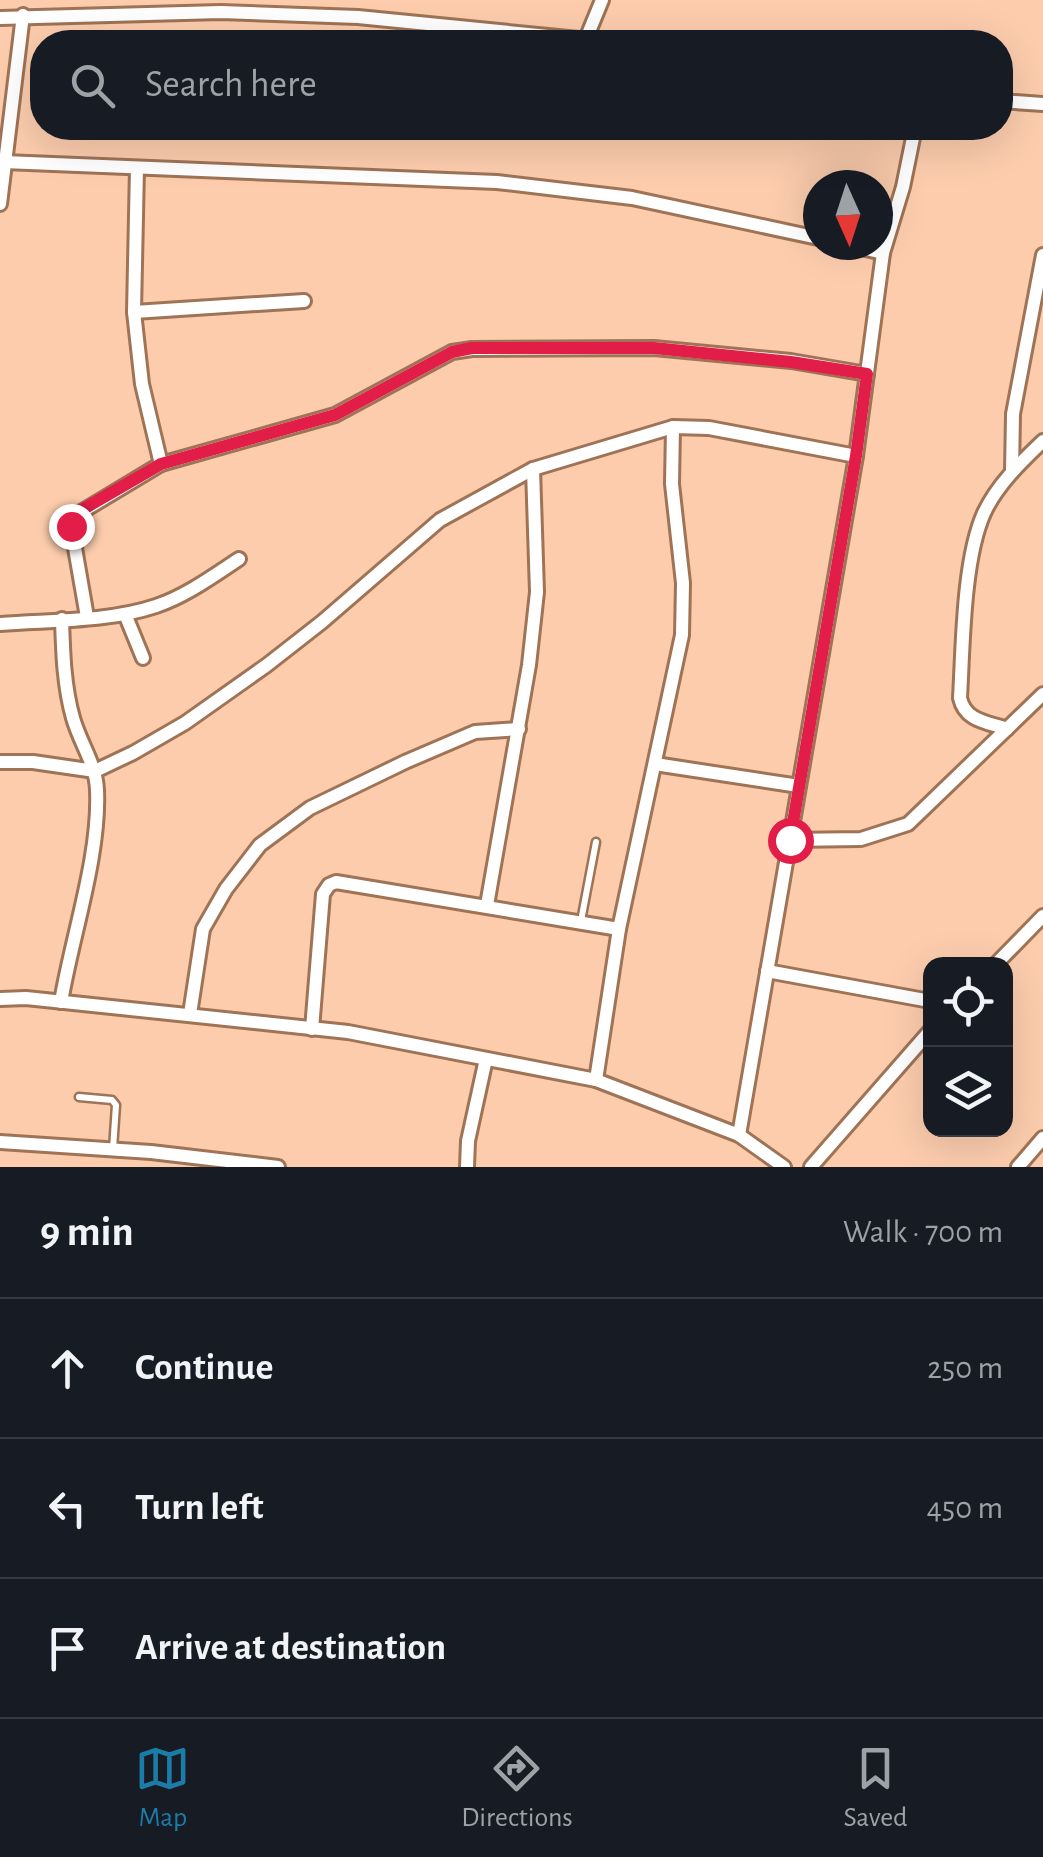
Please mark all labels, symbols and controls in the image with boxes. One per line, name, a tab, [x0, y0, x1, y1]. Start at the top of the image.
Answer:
search box	[30, 30, 1013, 140]
icon: search	[65, 58, 120, 113]
text: Search here	[145, 66, 317, 104]
north arrow	[803, 170, 893, 260]
route end	[49, 504, 95, 550]
route start	[768, 818, 814, 864]
map controls	[923, 957, 1013, 1137]
button: locate	[923, 957, 1013, 1047]
button: layers	[923, 1047, 1013, 1137]
text: 9 min	[40, 1211, 134, 1253]
text: Walk · 700 m	[843, 1216, 1003, 1248]
icon: ahead	[40, 1341, 95, 1396]
text: Continue	[135, 1349, 273, 1387]
text: 250 m	[927, 1352, 1003, 1384]
icon: left	[40, 1481, 95, 1536]
text: Turn left	[135, 1489, 263, 1527]
text: 450 m	[926, 1492, 1003, 1524]
icon: arrive	[40, 1621, 95, 1676]
text: Arrive at destination	[135, 1629, 446, 1667]
tab: Map	[135, 1741, 190, 1835]
tab: Directions	[461, 1741, 573, 1835]
tab: Saved	[844, 1741, 908, 1835]

